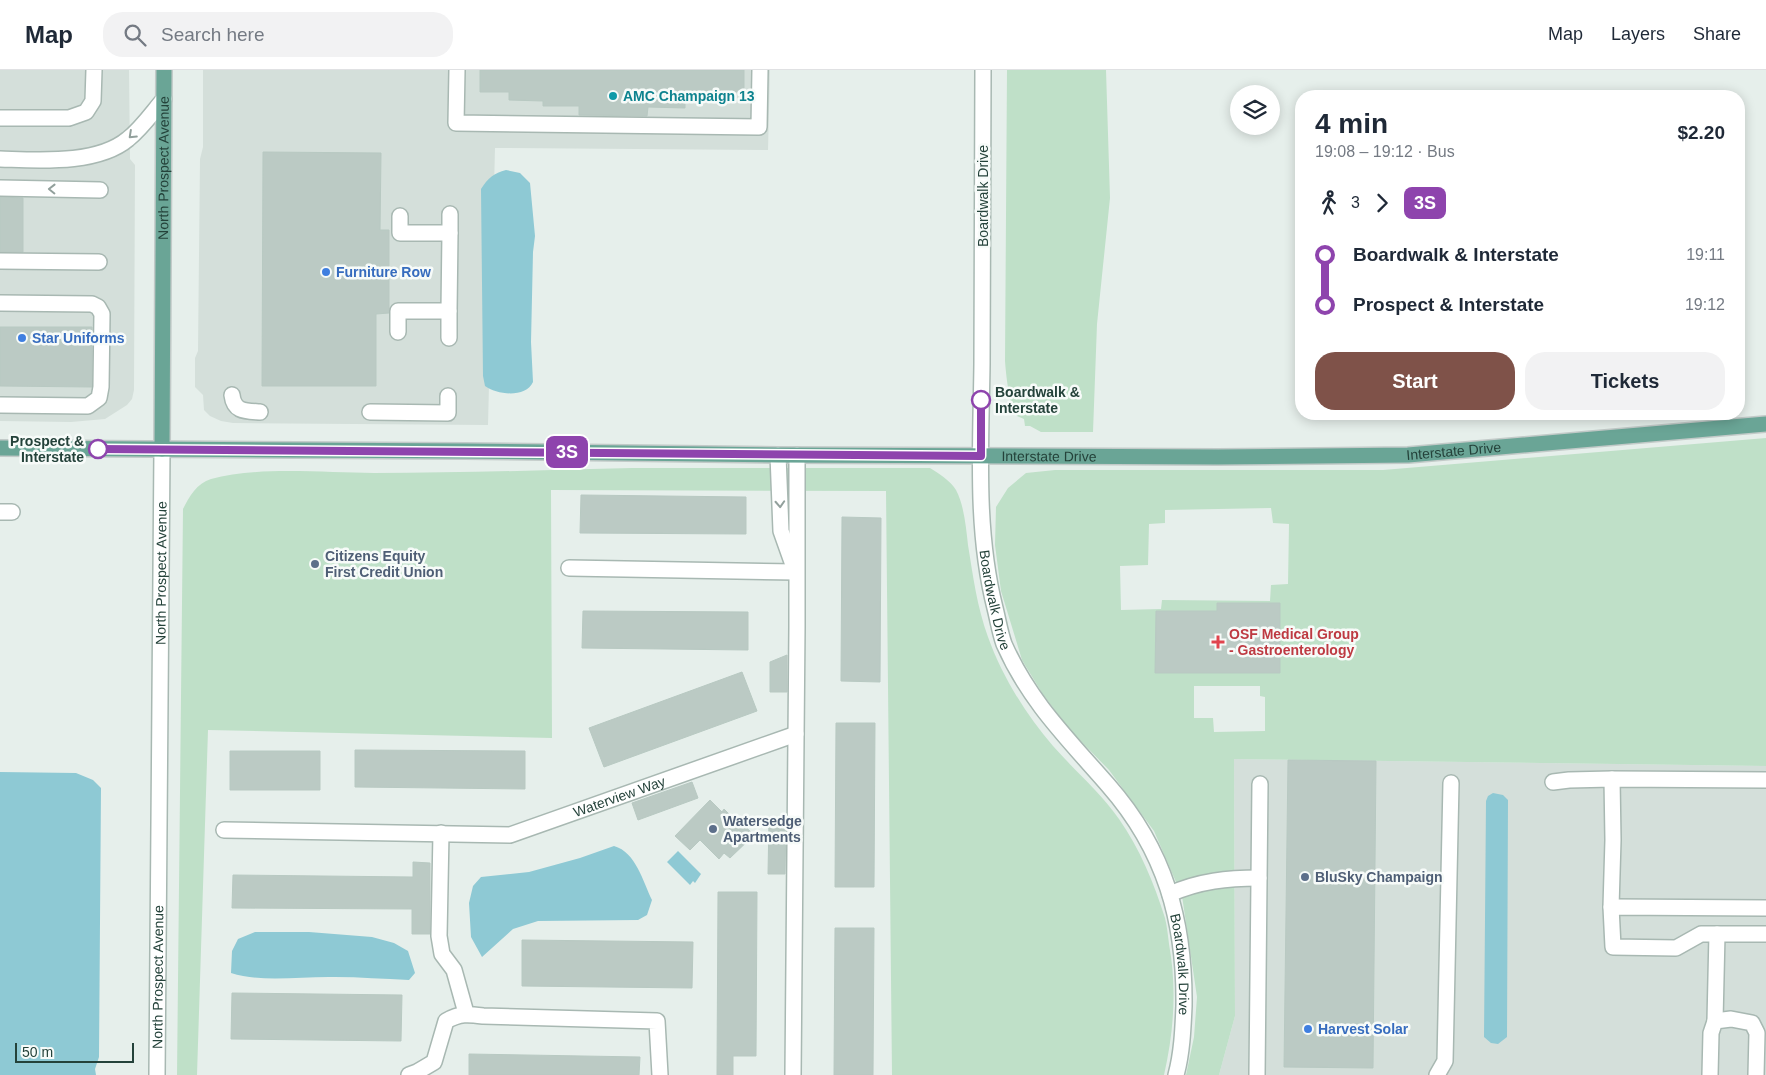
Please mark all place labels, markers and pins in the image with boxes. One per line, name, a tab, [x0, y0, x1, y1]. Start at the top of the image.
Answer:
place label: AMC Champaign 13	[623, 88, 755, 104]
marker: AMC Champaign 13	[607, 90, 619, 102]
place label: Furniture Row	[336, 264, 431, 280]
marker: Furniture Row	[320, 266, 332, 278]
place label: Star Uniforms	[32, 330, 125, 346]
marker: Star Uniforms	[16, 332, 28, 344]
place label: Boardwalk & Interstate	[995, 384, 1080, 416]
marker: Boardwalk & Interstate	[971, 390, 991, 410]
place label: Prospect & Interstate	[10, 433, 84, 465]
marker: Prospect & Interstate	[88, 439, 108, 459]
place label: Citizens Equity First Credit Union	[325, 548, 443, 580]
marker: Citizens Equity First Credit Union	[309, 558, 321, 570]
place label: OSF Medical Group - Gastroenterology	[1229, 626, 1359, 658]
marker: OSF Medical Group - Gastroenterology	[1211, 635, 1225, 649]
place label: Watersedge Apartments	[723, 813, 802, 845]
marker: Watersedge Apartments	[707, 823, 719, 835]
place label: BluSky Champaign	[1315, 869, 1443, 885]
marker: BluSky Champaign	[1299, 871, 1311, 883]
place label: Harvest Solar	[1318, 1021, 1409, 1037]
marker: Harvest Solar	[1302, 1023, 1314, 1035]

